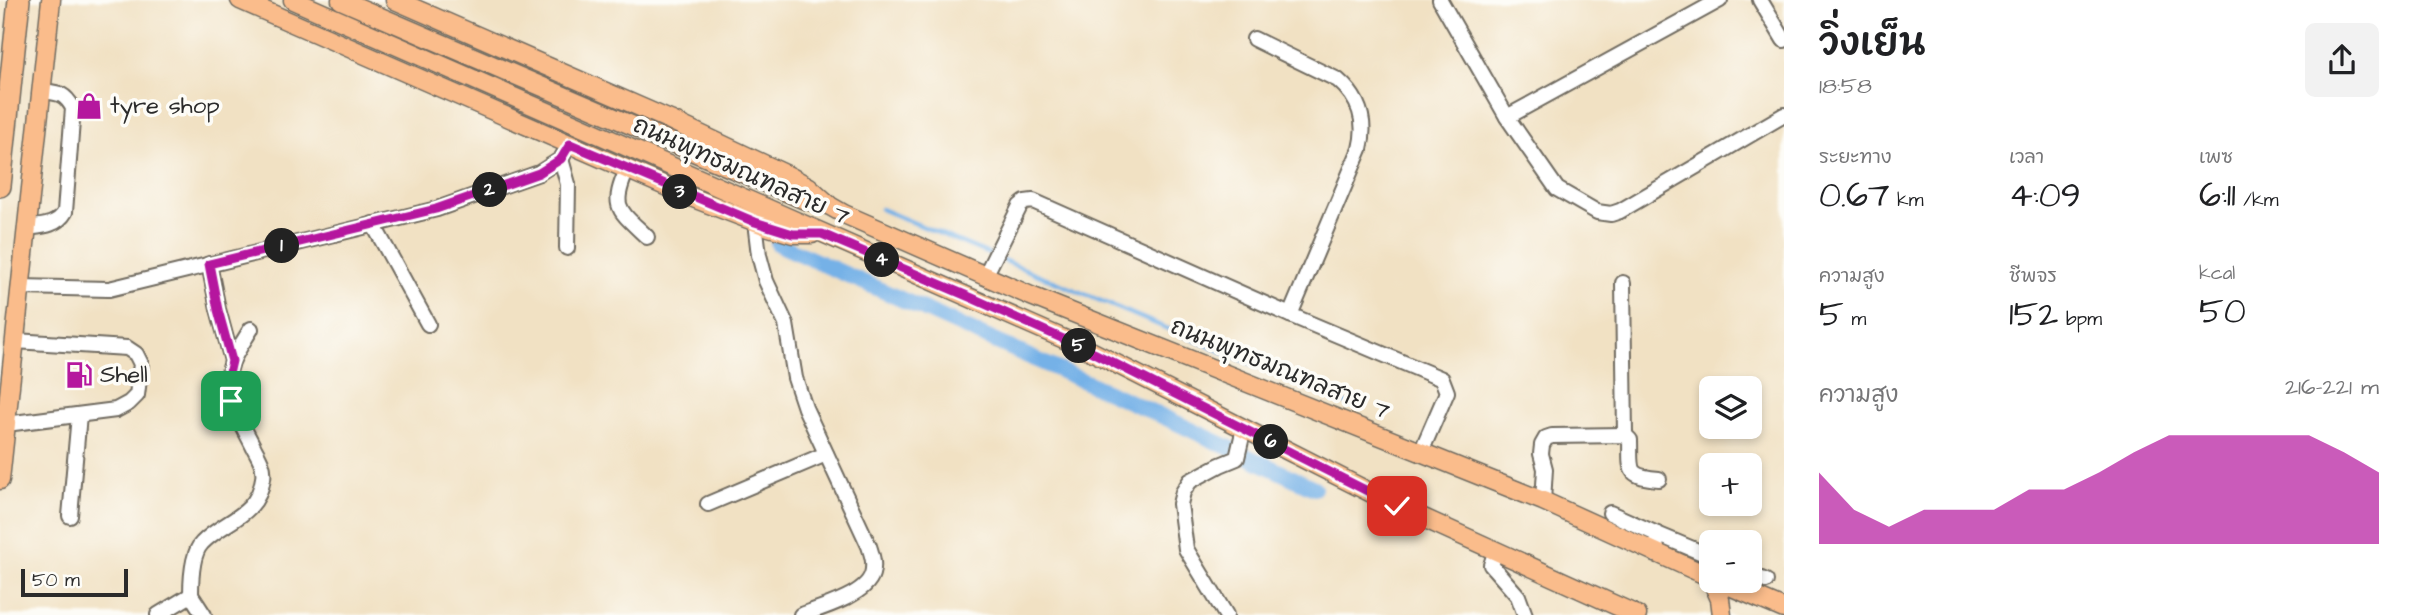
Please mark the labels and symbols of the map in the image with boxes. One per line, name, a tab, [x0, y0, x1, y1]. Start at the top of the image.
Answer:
place label: tyre shop	[110, 89, 220, 124]
shop icon: tyre shop	[74, 91, 104, 121]
street label: ถนนพุทธมณฑลสาย 7	[627, 108, 855, 234]
pin: 2	[472, 172, 508, 208]
pin: 3	[662, 174, 698, 210]
pin: 1	[264, 229, 300, 264]
pin: 4	[864, 243, 900, 278]
street label: ถนนพุทธมณฑลสาย 7	[1165, 309, 1395, 429]
pin: 5	[1062, 328, 1096, 364]
place label: Shell	[100, 358, 148, 392]
fuel station icon: Shell	[64, 360, 94, 390]
pin	[201, 371, 261, 431]
pin: 6	[1254, 424, 1288, 460]
pin	[1367, 476, 1427, 536]
scale bar	[21, 566, 128, 598]

